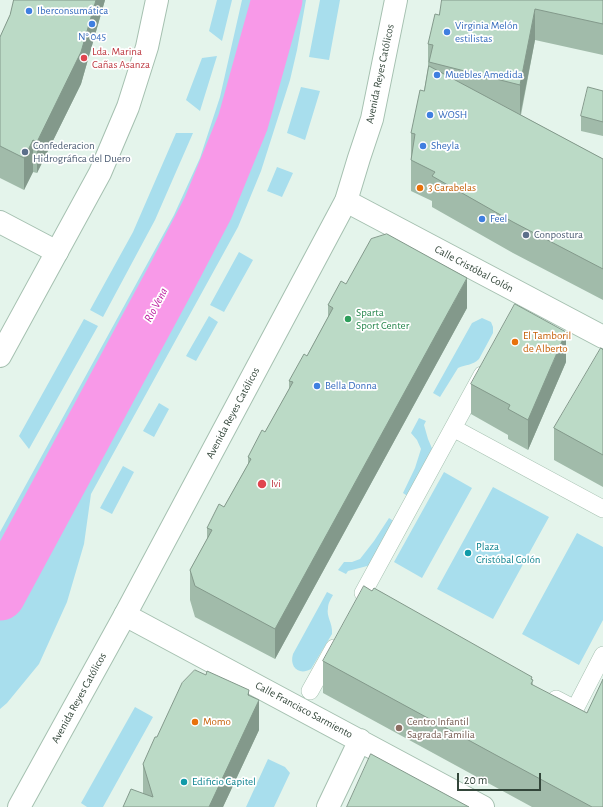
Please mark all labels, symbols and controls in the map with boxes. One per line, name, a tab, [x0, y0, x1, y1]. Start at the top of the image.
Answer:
place label: Iberconsumática	[37, 4, 108, 18]
marker: Iberconsumática	[24, 6, 34, 16]
marker: N° 045	[87, 19, 97, 29]
place label: Virginia Melón estilistas	[455, 19, 518, 45]
street label: Avenida Reyes Católicos	[363, 23, 397, 125]
marker: Virginia Melón estilistas	[442, 27, 452, 37]
place label: N° 045	[78, 30, 106, 44]
place label: Lda. Marina Cañas Asanza	[92, 45, 150, 71]
marker: Lda. Marina Cañas Asanza	[79, 53, 89, 63]
place label: Muebles Amedida	[445, 68, 523, 82]
marker: Muebles Amedida	[432, 70, 442, 80]
place label: WOSH	[438, 108, 467, 122]
marker: WOSH	[425, 110, 435, 120]
place label: Confederacion Hidrográfica del Duero	[33, 139, 131, 165]
place label: Sheyla	[431, 139, 459, 153]
marker: Sheyla	[418, 141, 428, 151]
marker: Confederacion Hidrográfica del Duero	[20, 147, 30, 157]
place label: 3 Carabelas	[428, 181, 476, 195]
marker: 3 Carabelas	[415, 183, 425, 193]
place label: Feel	[490, 212, 507, 226]
marker: Feel	[477, 214, 487, 224]
place label: Conpostura	[534, 228, 583, 242]
marker: Conpostura	[521, 230, 531, 240]
street label: Calle Cristóbal Colón	[432, 243, 516, 295]
water label: Río Vena	[141, 285, 171, 325]
place label: Sparta Sport Center	[356, 306, 409, 332]
marker: Sparta Sport Center	[343, 314, 353, 324]
place label: El Tamboril de Alberto	[523, 329, 571, 355]
marker: El Tamboril de Alberto	[510, 337, 520, 347]
street label: Avenida Reyes Católicos	[203, 365, 263, 461]
place label: Bella Donna	[325, 379, 377, 393]
marker: Bella Donna	[312, 381, 322, 391]
place label: Ivi	[271, 477, 281, 491]
marker: Ivi	[256, 478, 268, 490]
place label: Plaza Cristóbal Colón	[476, 540, 540, 566]
marker: Plaza Cristóbal Colón	[463, 548, 473, 558]
street label: Avenida Reyes Católicos	[49, 650, 109, 746]
street label: Calle Francisco Sarmiento	[253, 679, 355, 741]
place label: Momo	[203, 715, 231, 729]
place label: Centro Infantil Sagrada Familia	[407, 715, 475, 741]
marker: Momo	[190, 717, 200, 727]
marker: Centro Infantil Sagrada Familia	[394, 723, 404, 733]
scale bar	[459, 765, 543, 791]
text: 20 m	[464, 774, 487, 786]
place label: Edificio Capitel	[192, 775, 256, 789]
marker: Edificio Capitel	[179, 777, 189, 787]

